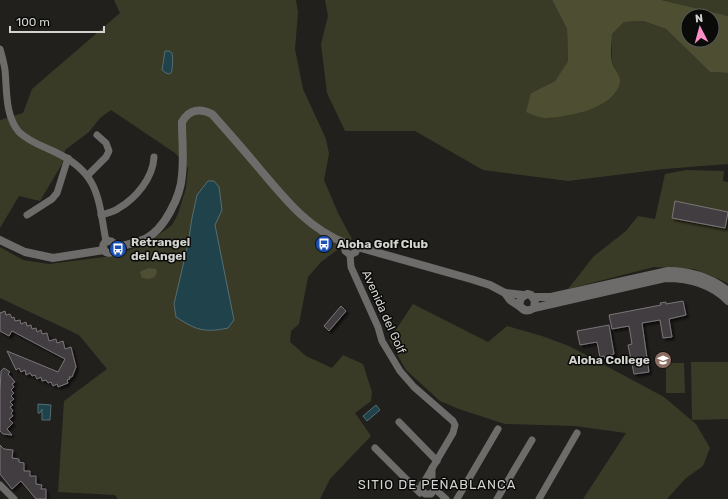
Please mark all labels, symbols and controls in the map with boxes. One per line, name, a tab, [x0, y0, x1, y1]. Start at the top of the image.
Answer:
scale bar	[10, 8, 104, 34]
north arrow	[680, 8, 720, 48]
text: N	[694, 12, 704, 25]
text: 100 m	[16, 15, 50, 29]
bus stop icon: Aloha Golf Club	[314, 234, 334, 254]
place label: Retrangel del Angel	[131, 235, 190, 263]
place label: Aloha Golf Club	[337, 237, 428, 251]
bus stop icon: Retrangel del Angel	[108, 239, 128, 259]
street label: Avenida del Golf	[359, 268, 409, 356]
school or university icon: Aloha College	[653, 350, 673, 370]
place label: Aloha College	[569, 353, 650, 367]
district label: SITIO DE PEÑABLANCA	[358, 477, 516, 492]

